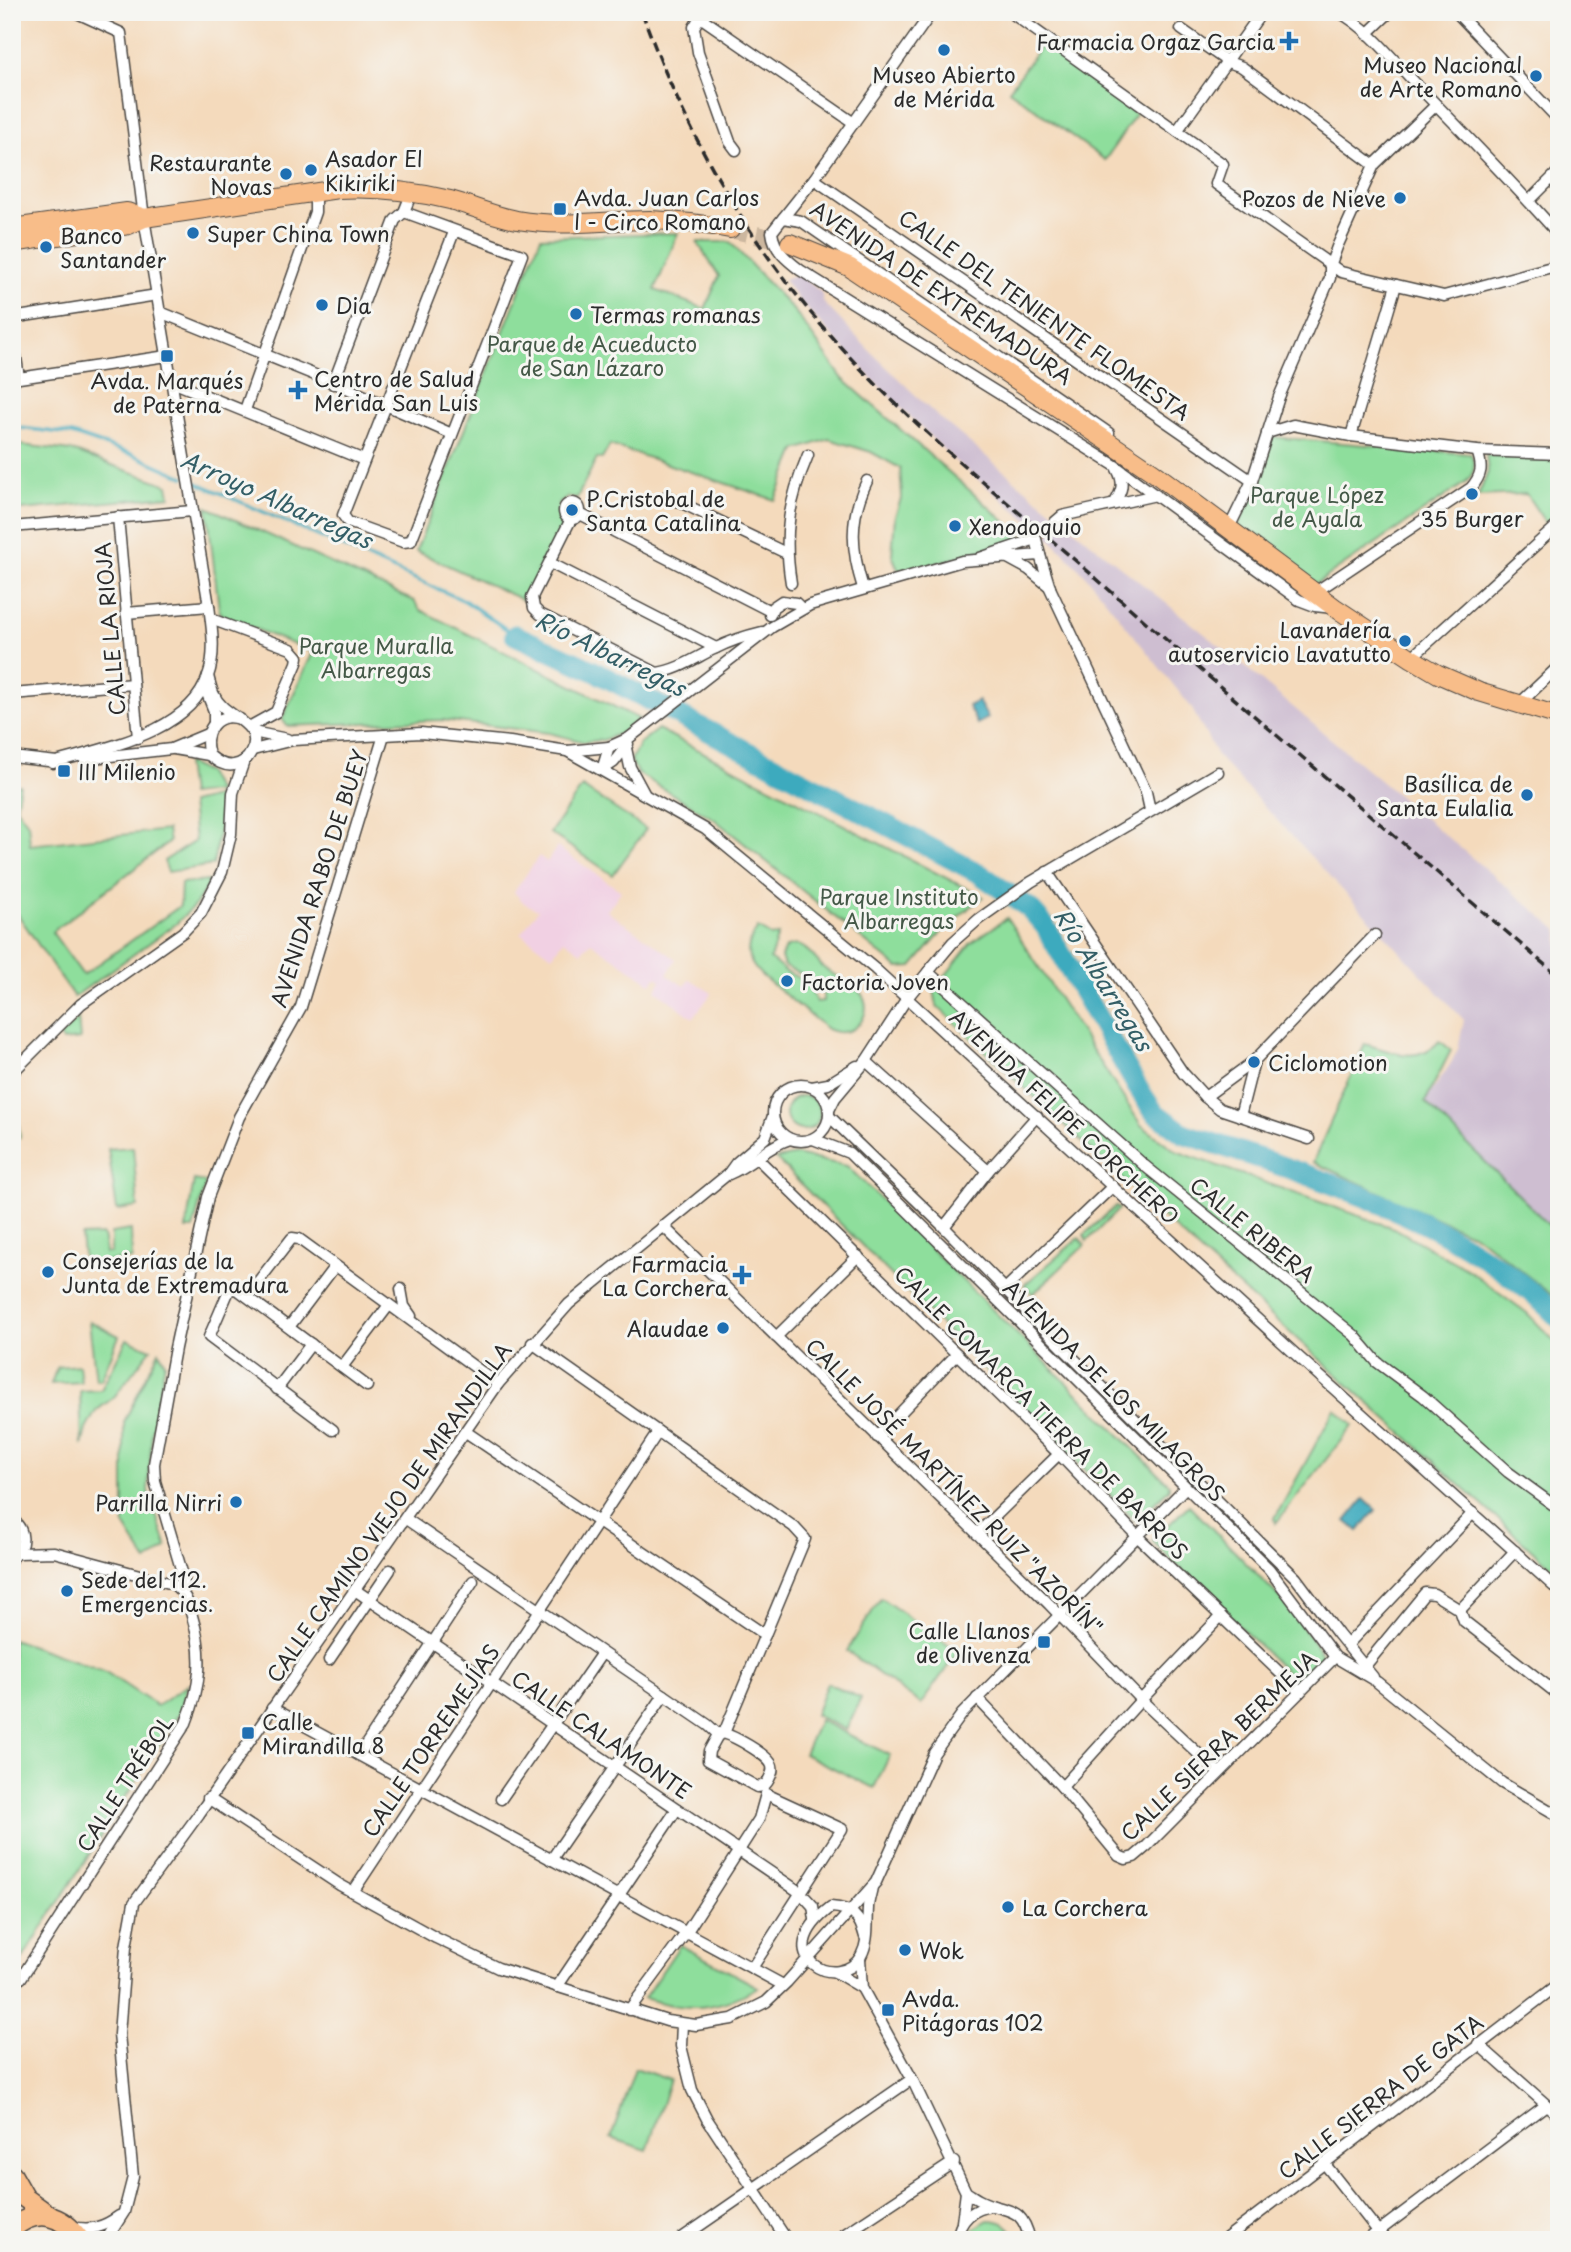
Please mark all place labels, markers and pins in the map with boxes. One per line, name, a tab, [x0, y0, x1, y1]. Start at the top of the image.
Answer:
place label: Farmacia Orgaz Garcia	[1036, 25, 1275, 57]
marker: Farmacia Orgaz Garcia	[1281, 33, 1297, 49]
marker: Museo Abierto de Mérida	[936, 42, 952, 58]
place label: Museo Nacional de Arte Romano	[1360, 48, 1522, 104]
place label: Museo Abierto de Mérida	[872, 58, 1016, 114]
marker: Museo Nacional de Arte Romano	[1528, 68, 1544, 84]
place label: Asador El Kikiriki	[325, 142, 423, 198]
place label: Restaurante Novas	[149, 146, 272, 202]
marker: Asador El Kikiriki	[303, 162, 319, 178]
marker: Restaurante Novas	[278, 166, 294, 182]
place label: Avda. Juan Carlos I - Circo Romano	[574, 181, 759, 237]
place label: Pozos de Nieve	[1241, 182, 1386, 214]
marker: Pozos de Nieve	[1392, 190, 1408, 206]
marker: Avda. Juan Carlos I - Circo Romano	[552, 201, 568, 217]
place label: Super China Town	[207, 217, 390, 249]
place label: Banco Santander	[60, 219, 166, 275]
marker: Super China Town	[185, 225, 201, 241]
marker: Banco Santander	[38, 239, 54, 255]
place label: Dia	[336, 289, 371, 321]
marker: Dia	[314, 297, 330, 313]
place label: Termas romanas	[590, 298, 760, 330]
marker: Termas romanas	[568, 306, 584, 322]
marker: Avda. Marqués de Paterna	[159, 348, 175, 364]
place label: Centro de Salud Mérida San Luis	[314, 362, 478, 418]
place label: Avda. Marqués de Paterna	[91, 364, 243, 420]
marker: Centro de Salud Mérida San Luis	[288, 380, 308, 400]
place label: P.Cristobal de Santa Catalina	[586, 482, 741, 538]
marker: 35 Burger	[1464, 486, 1480, 502]
marker: P.Cristobal de Santa Catalina	[564, 502, 580, 518]
place label: 35 Burger	[1421, 502, 1524, 534]
place label: Xenodoquio	[969, 510, 1081, 542]
marker: Xenodoquio	[947, 518, 963, 534]
place label: Lavandería autoservicio Lavatutto	[1168, 613, 1392, 669]
marker: Lavandería autoservicio Lavatutto	[1397, 633, 1413, 649]
place label: III Milenio	[78, 755, 176, 787]
marker: III Milenio	[56, 763, 72, 779]
place label: Basílica de Santa Eulalia	[1377, 767, 1513, 823]
marker: Basílica de Santa Eulalia	[1519, 787, 1535, 803]
place label: Factoria Joven	[801, 965, 949, 997]
marker: Factoria Joven	[779, 973, 795, 989]
place label: Ciclomotion	[1268, 1046, 1388, 1078]
marker: Ciclomotion	[1246, 1054, 1262, 1070]
place label: Consejerías de la Junta de Extremadura	[62, 1244, 289, 1300]
place label: Farmacia La Corchera	[602, 1247, 729, 1303]
marker: Consejerías de la Junta de Extremadura	[40, 1264, 56, 1280]
marker: Farmacia La Corchera	[734, 1267, 750, 1283]
place label: Alaudae	[627, 1312, 709, 1344]
marker: Alaudae	[715, 1320, 731, 1336]
place label: Parrilla Nirri	[95, 1486, 222, 1518]
marker: Parrilla Nirri	[228, 1494, 244, 1510]
place label: Sede del 112. Emergencias.	[81, 1563, 213, 1619]
marker: Sede del 112. Emergencias.	[59, 1583, 75, 1599]
place label: Calle Llanos de Olivenza	[908, 1614, 1030, 1670]
marker: Calle Llanos de Olivenza	[1036, 1634, 1052, 1650]
place label: Calle Mirandilla 8	[262, 1705, 385, 1761]
marker: Calle Mirandilla 8	[240, 1725, 256, 1741]
place label: La Corchera	[1022, 1891, 1148, 1923]
marker: La Corchera	[1000, 1899, 1016, 1915]
place label: Wok	[919, 1934, 964, 1966]
marker: Wok	[897, 1942, 913, 1958]
place label: Avda. Pitágoras 102	[902, 1982, 1044, 2038]
marker: Avda. Pitágoras 102	[880, 2002, 896, 2018]

